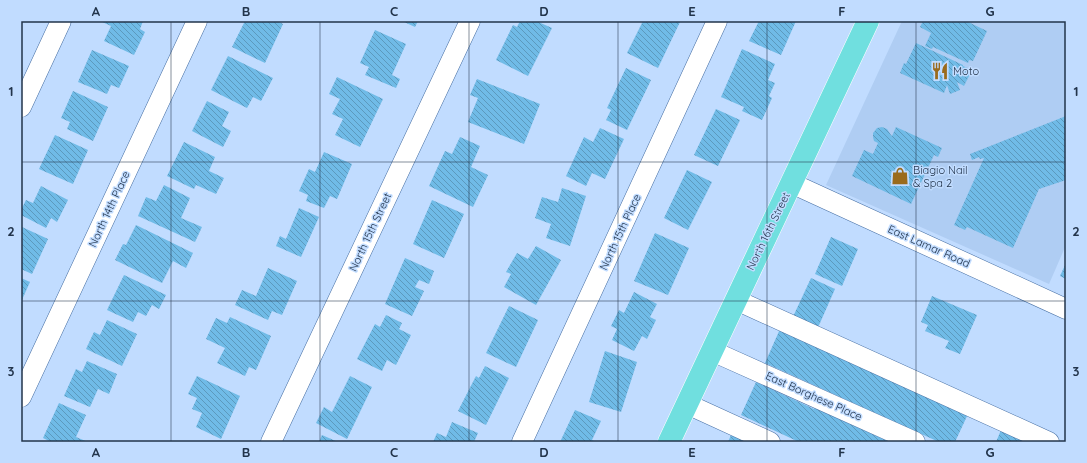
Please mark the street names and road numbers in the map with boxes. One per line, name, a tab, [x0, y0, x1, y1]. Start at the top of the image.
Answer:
street label: North 14th Place	[85, 169, 133, 249]
street label: North 15th Street	[346, 190, 394, 273]
street label: North 16th Street	[743, 190, 793, 272]
street label: North 15th Place	[596, 192, 644, 272]
street label: East Lamar Road	[886, 222, 972, 270]
street label: East Borghese Place	[764, 368, 864, 424]

